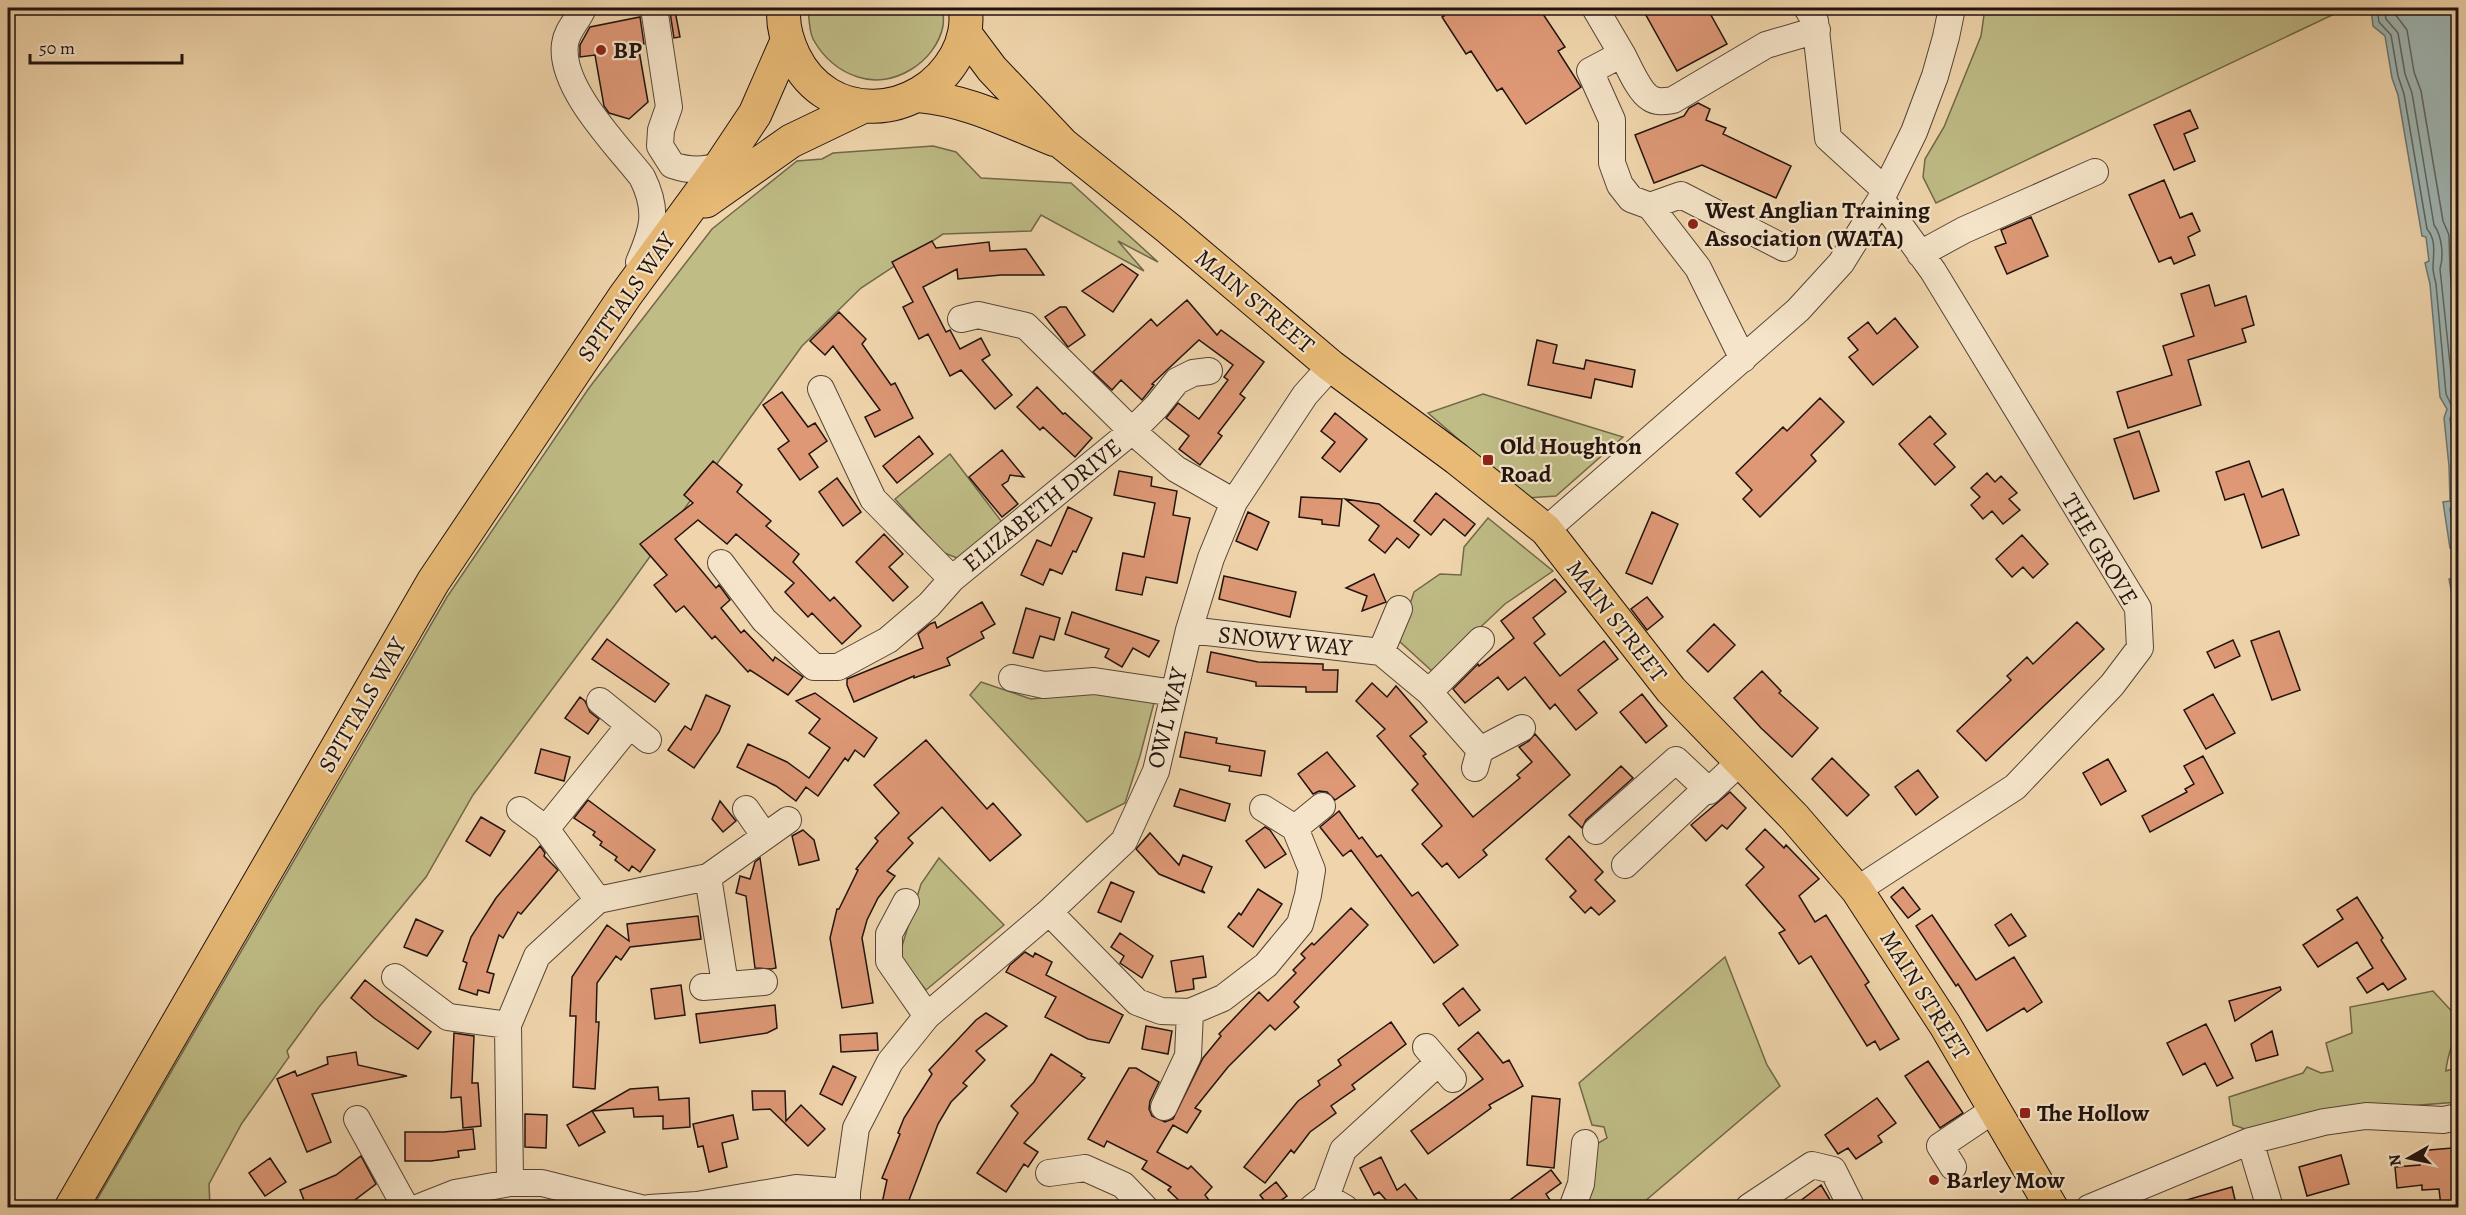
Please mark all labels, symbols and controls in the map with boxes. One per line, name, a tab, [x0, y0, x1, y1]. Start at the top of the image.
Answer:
scale bar	[30, 27, 182, 65]
place label: BP	[613, 34, 642, 66]
text: 50 m	[39, 36, 75, 60]
marker: BP	[594, 43, 608, 57]
place label: West Anglian Training Association (WATA)	[1704, 194, 1931, 254]
marker: West Anglian Training Association (WATA)	[1686, 217, 1700, 231]
street label: SPITTALS WAY	[570, 225, 683, 368]
street label: MAIN STREET	[1188, 242, 1322, 360]
place label: Old Houghton Road	[1500, 430, 1642, 490]
street label: ELIZABETH DRIVE	[956, 431, 1128, 579]
marker: Old Houghton Road	[1481, 453, 1495, 467]
street label: THE GROVE	[2054, 487, 2146, 611]
street label: MAIN STREET	[1559, 553, 1675, 689]
street label: SNOWY WAY	[1217, 618, 1354, 664]
street label: SPITTALS WAY	[310, 631, 414, 778]
street label: OWL WAY	[1139, 663, 1195, 772]
street label: MAIN STREET	[1872, 924, 1978, 1066]
place label: The Hollow	[2037, 1097, 2149, 1129]
marker: The Hollow	[2018, 1106, 2032, 1120]
north arrow	[2379, 1128, 2439, 1188]
text: N	[2383, 1152, 2407, 1168]
place label: Barley Mow	[1946, 1164, 2065, 1196]
marker: Barley Mow	[1927, 1173, 1941, 1187]

